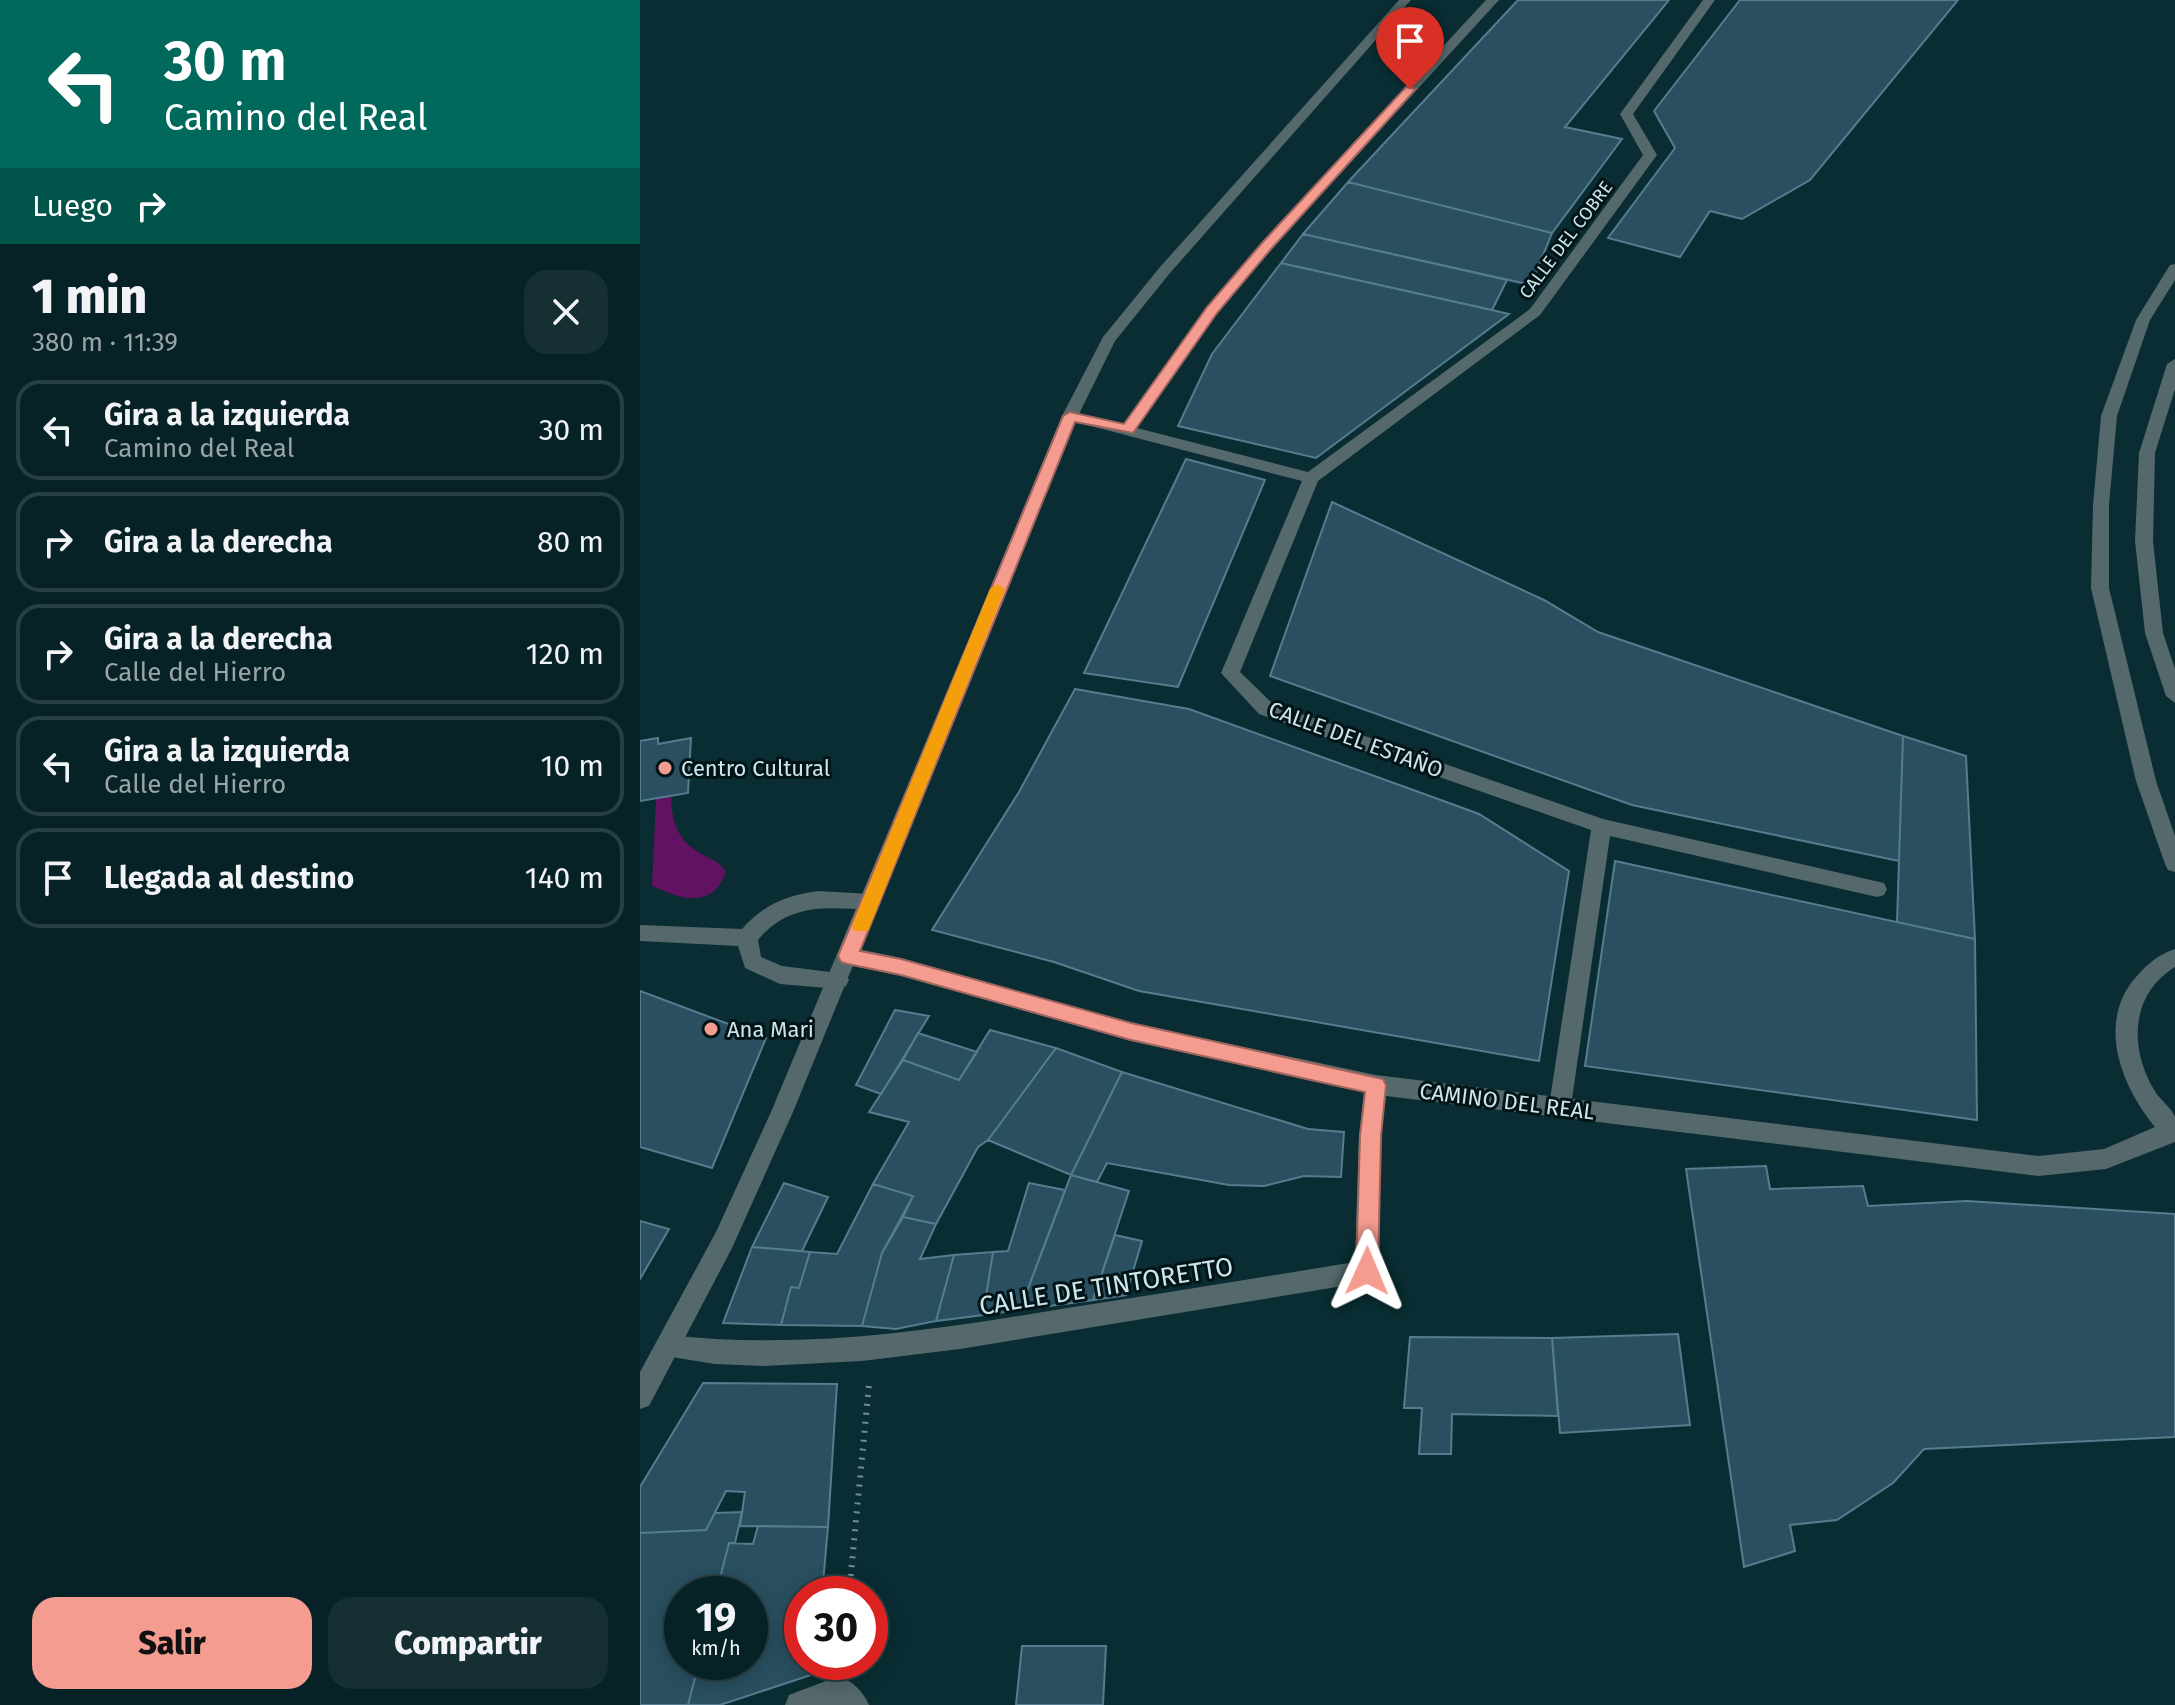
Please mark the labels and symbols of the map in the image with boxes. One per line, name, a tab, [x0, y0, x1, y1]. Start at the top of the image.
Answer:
pin	[1376, 7, 1444, 89]
street label: CALLE DEL COBRE	[1515, 177, 1617, 303]
street label: CALLE DEL ESTAÑO	[1265, 695, 1447, 784]
place label: Centro Cultural	[681, 755, 830, 782]
marker: Centro Cultural	[656, 759, 674, 777]
place label: Ana Mari	[727, 1016, 814, 1043]
marker: Ana Mari	[702, 1020, 720, 1038]
street label: CAMINO DEL REAL	[1418, 1077, 1596, 1126]
position arrow	[1325, 1229, 1409, 1313]
street label: CALLE DE TINTORETTO	[977, 1251, 1235, 1322]
speed limit sign: 30	[784, 1576, 888, 1680]

